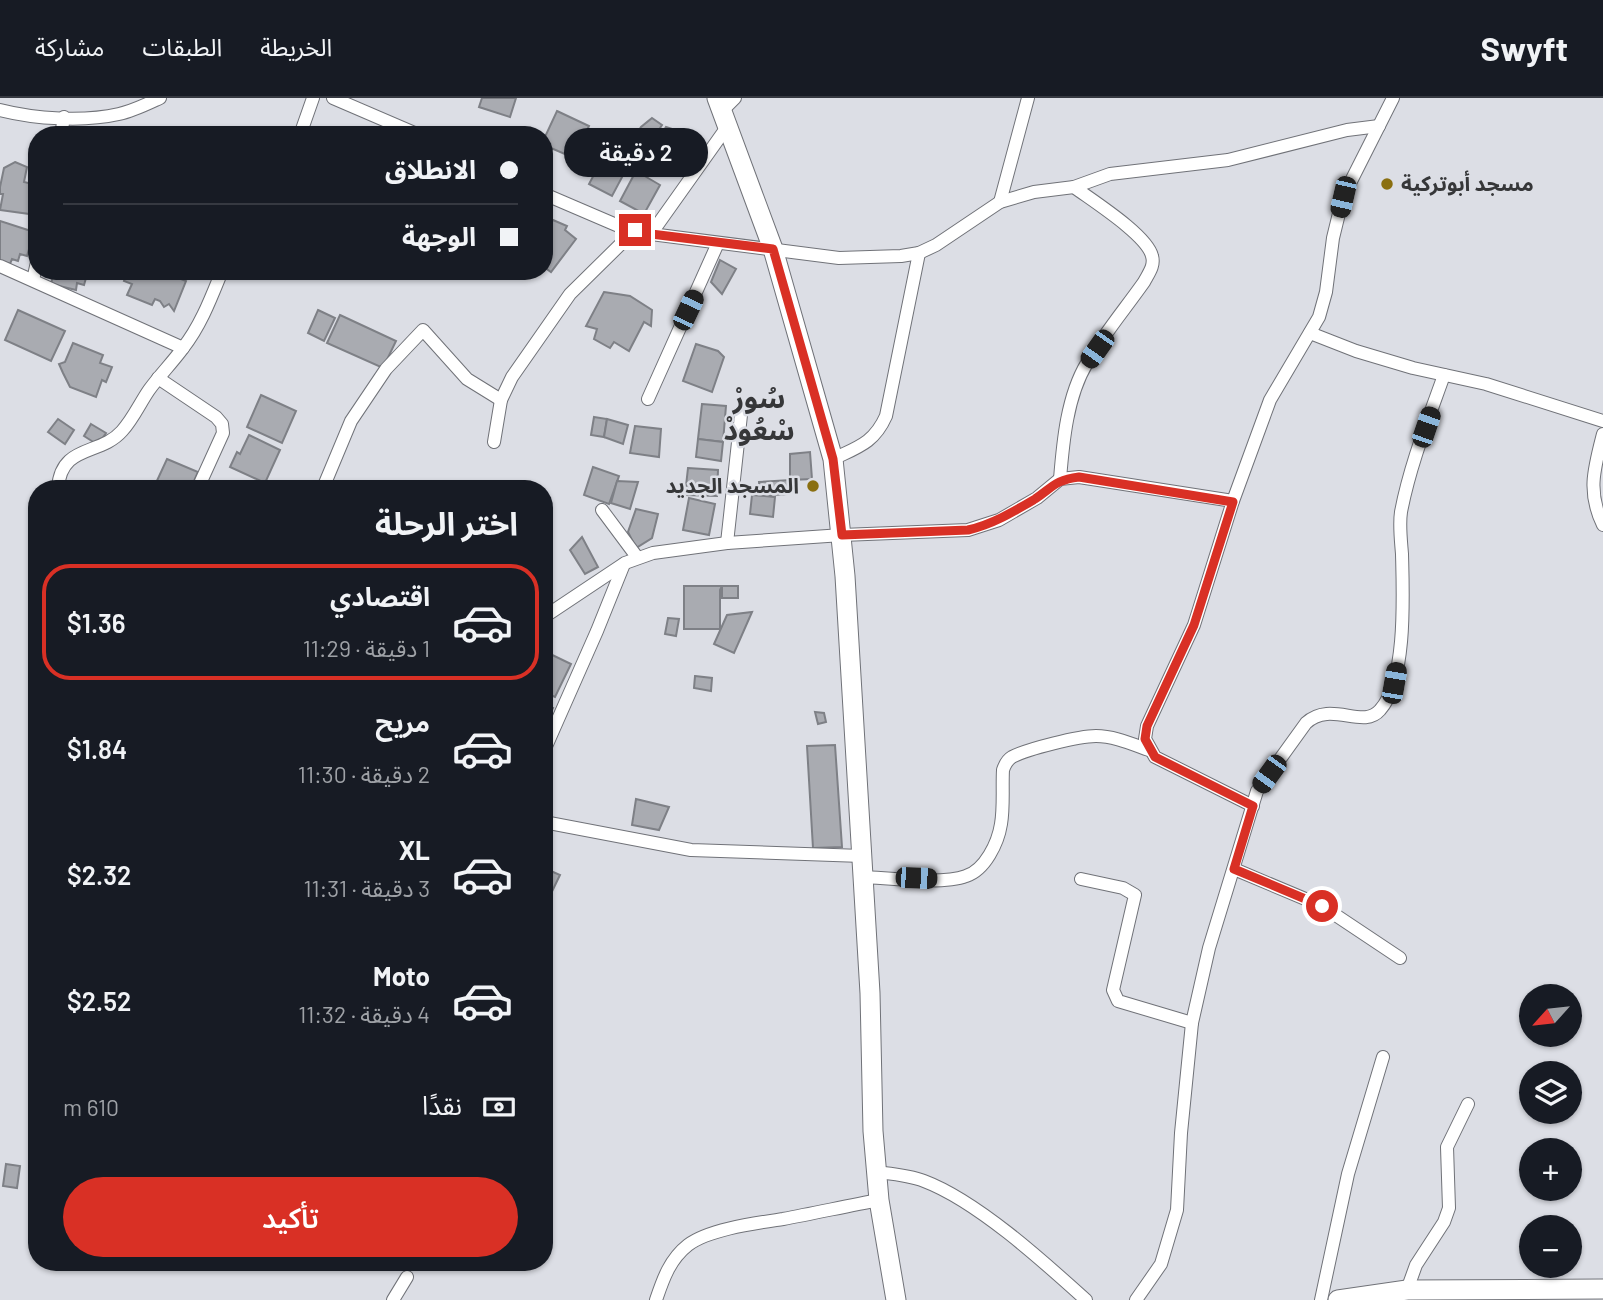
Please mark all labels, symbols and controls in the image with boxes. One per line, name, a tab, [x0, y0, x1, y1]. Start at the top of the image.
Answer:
text: Swyft	[1481, 28, 1568, 68]
text: مشاركة	[35, 32, 104, 61]
text: الطبقات	[142, 32, 222, 61]
text: الخريطة	[260, 32, 332, 61]
callout: 2 دقيقة	[563, 129, 707, 178]
text: 2 دقيقة	[599, 138, 673, 166]
text: الانطلاق	[385, 153, 476, 184]
place label: مسجد أبوتركية	[1401, 170, 1534, 196]
car	[1329, 174, 1358, 220]
marker: مسجد أبوتركية	[1379, 176, 1395, 192]
route end	[619, 214, 651, 246]
text: الوجهة	[402, 220, 476, 251]
car	[670, 287, 707, 333]
car	[1077, 326, 1118, 372]
district label: سُورْ سْعُودْ	[723, 380, 795, 446]
car	[1410, 404, 1443, 450]
place label: المسجد الجديد	[665, 472, 799, 498]
marker: المسجد الجديد	[805, 478, 821, 494]
text: اختر الرحلة	[375, 503, 518, 541]
text: اقتصادي	[330, 580, 430, 611]
icon: car	[451, 591, 514, 654]
text: $1.36	[67, 607, 126, 638]
text: 1 دقيقة · 11:29	[303, 634, 430, 662]
car	[1381, 660, 1408, 706]
text: مريح	[375, 706, 430, 737]
icon: car	[451, 717, 514, 780]
text: $1.84	[67, 733, 127, 764]
car	[1249, 751, 1290, 797]
text: 2 دقيقة · 11:30	[298, 760, 430, 788]
text: XL	[399, 834, 430, 865]
icon: car	[451, 843, 514, 906]
text: $2.32	[67, 859, 131, 890]
car	[895, 867, 938, 889]
text: 3 دقيقة · 11:31	[303, 874, 430, 902]
route start	[1306, 890, 1338, 922]
text: Moto	[373, 960, 430, 991]
icon: car	[451, 969, 514, 1032]
north arrow	[1519, 984, 1582, 1046]
map controls	[1519, 984, 1582, 1278]
text: $2.52	[67, 985, 131, 1016]
text: 4 دقيقة · 11:32	[298, 1000, 430, 1028]
button: layers	[1519, 1061, 1582, 1124]
icon: cash	[480, 1088, 518, 1126]
text: نقدًا	[422, 1089, 462, 1120]
text: 610 m	[63, 1093, 119, 1121]
button: +	[1519, 1138, 1582, 1201]
button: تأكيد	[63, 1177, 518, 1257]
button: −	[1519, 1215, 1582, 1278]

